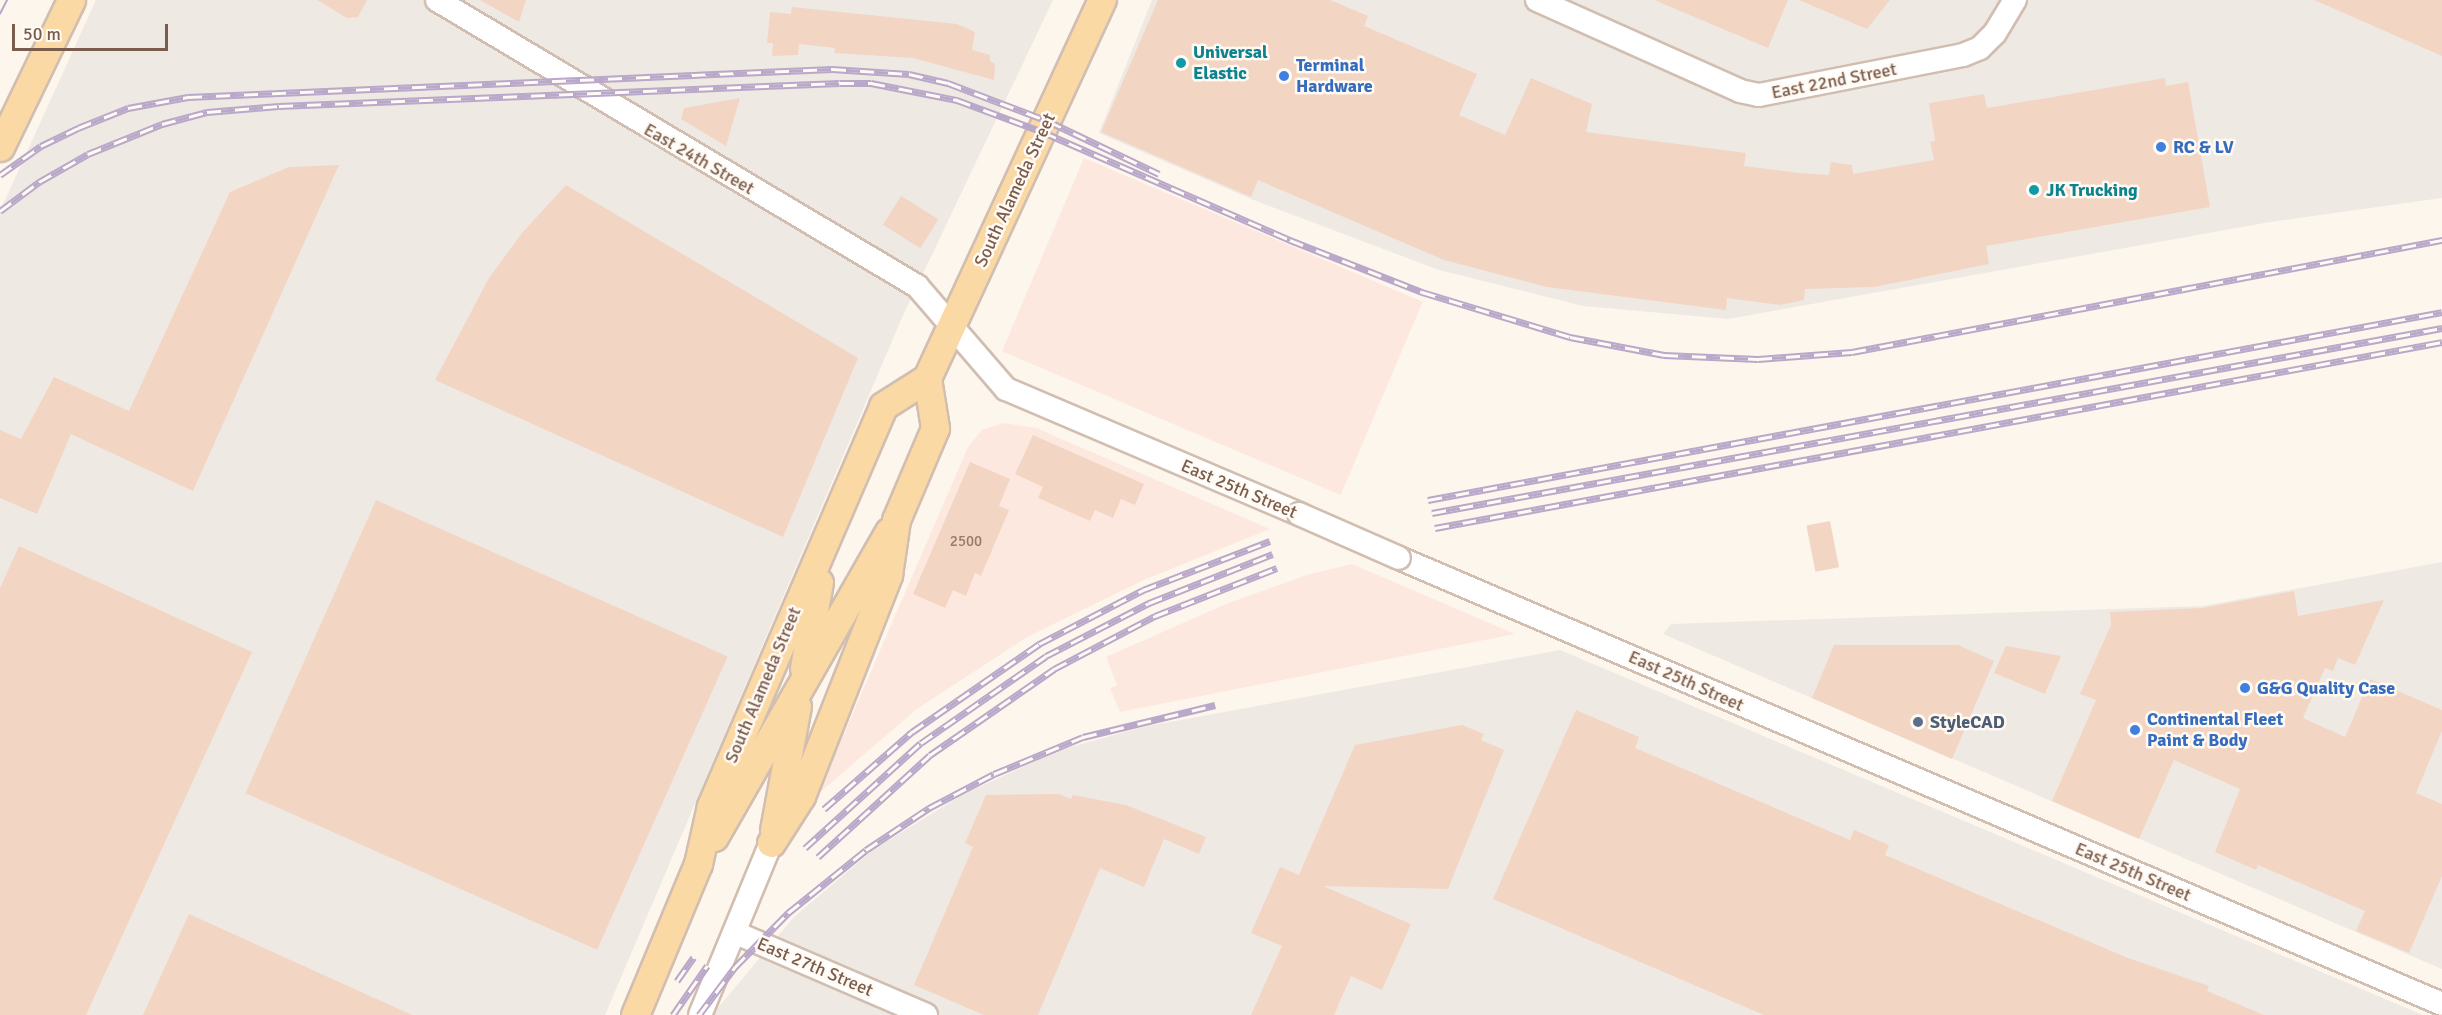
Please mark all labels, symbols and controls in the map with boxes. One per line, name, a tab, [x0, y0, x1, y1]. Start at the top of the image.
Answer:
scale bar	[15, 12, 171, 50]
text: 50 m	[23, 23, 61, 45]
place label: Universal Elastic	[1193, 42, 1268, 84]
place label: Terminal Hardware	[1296, 55, 1373, 98]
marker: Universal Elastic	[1174, 56, 1188, 70]
street label: East 22nd Street	[1770, 58, 1898, 104]
marker: Terminal Hardware	[1277, 69, 1291, 83]
street label: South Alameda Street	[970, 110, 1060, 270]
street label: East 24th Street	[640, 119, 758, 199]
place label: RC & LV	[2173, 136, 2234, 158]
marker: RC & LV	[2154, 140, 2168, 154]
place label: JK Trucking	[2046, 179, 2138, 201]
marker: JK Trucking	[2027, 183, 2041, 197]
street label: East 25th Street	[1178, 455, 1300, 523]
house number: 2500	[950, 533, 982, 551]
street label: South Alameda Street	[720, 604, 806, 766]
street label: East 25th Street	[1625, 646, 1747, 716]
place label: G&G Quality Case	[2257, 677, 2395, 699]
marker: G&G Quality Case	[2238, 681, 2252, 695]
place label: Continental Fleet Paint & Body	[2147, 709, 2283, 752]
place label: StyleCAD	[1930, 711, 2005, 733]
marker: StyleCAD	[1911, 715, 1925, 729]
marker: Continental Fleet Paint & Body	[2128, 723, 2142, 737]
street label: East 25th Street	[2072, 838, 2194, 906]
street label: East 27th Street	[754, 933, 876, 1001]

